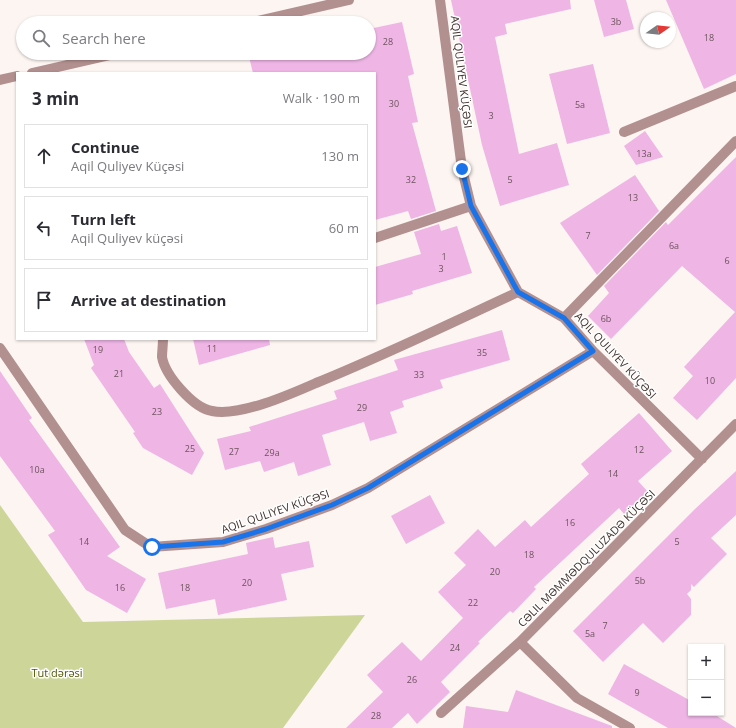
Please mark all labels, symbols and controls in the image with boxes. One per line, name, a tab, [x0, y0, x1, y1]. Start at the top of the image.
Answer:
north arrow	[640, 12, 676, 48]
street label: AQIL QULIYEV KÜÇƏSI	[448, 15, 476, 129]
house number: 3b	[611, 15, 621, 28]
search box	[16, 16, 376, 60]
icon: search	[30, 27, 52, 49]
text: Search here	[62, 28, 146, 48]
house number: 18	[704, 31, 714, 44]
house number: 28	[383, 35, 393, 48]
text: 3 min	[32, 87, 79, 110]
text: Walk · 190 m	[283, 89, 360, 107]
house number: 30	[389, 97, 399, 110]
house number: 5a	[575, 98, 585, 111]
house number: 3	[488, 109, 494, 122]
text: Continue	[71, 137, 139, 157]
icon: ahead	[33, 145, 55, 167]
text: 130 m	[321, 147, 359, 165]
house number: 13a	[636, 147, 652, 160]
text: Aqil Quliyev Küçəsi	[71, 157, 184, 175]
route end	[453, 160, 471, 178]
house number: 32	[406, 173, 416, 186]
house number: 5	[507, 173, 513, 186]
house number: 13	[628, 191, 638, 204]
text: Turn left	[71, 209, 136, 229]
icon: left	[33, 217, 55, 239]
text: 60 m	[329, 219, 359, 237]
text: Aqil Quliyev küçəsi	[71, 229, 183, 247]
house number: 7	[585, 229, 591, 242]
house number: 6a	[669, 239, 679, 252]
house number: 1	[441, 250, 447, 263]
house number: 6	[724, 254, 730, 267]
house number: 3	[438, 262, 444, 275]
icon: arrive	[33, 289, 55, 311]
text: Arrive at destination	[71, 290, 226, 310]
street label: AQIL QULIYEV KÜÇƏSI	[572, 308, 660, 402]
house number: 6b	[601, 312, 611, 325]
house number: 11	[207, 342, 217, 355]
house number: 19	[93, 343, 103, 356]
house number: 35	[477, 346, 487, 359]
house number: 21	[114, 367, 124, 380]
house number: 33	[414, 368, 424, 381]
house number: 10	[705, 374, 715, 387]
house number: 29	[357, 401, 367, 414]
house number: 23	[152, 405, 162, 418]
house number: 25	[185, 442, 195, 455]
house number: 12	[634, 443, 644, 456]
house number: 27	[229, 445, 239, 458]
house number: 29a	[264, 446, 280, 459]
house number: 10a	[29, 463, 45, 476]
house number: 14	[608, 467, 618, 480]
street label: AQIL QULIYEV KÜÇƏSI	[219, 485, 331, 537]
street label: CƏLIL MƏMMƏDQULUZADƏ KÜÇƏSI	[514, 486, 658, 630]
house number: 16	[565, 516, 575, 529]
house number: 14	[79, 535, 89, 548]
house number: 5	[674, 535, 680, 548]
route start	[143, 538, 161, 556]
house number: 18	[524, 548, 534, 561]
house number: 20	[490, 565, 500, 578]
house number: 5b	[635, 574, 645, 587]
house number: 20	[242, 576, 252, 589]
house number: 16	[115, 581, 125, 594]
house number: 18	[180, 581, 190, 594]
house number: 22	[468, 596, 478, 609]
house number: 7	[602, 619, 608, 632]
house number: 5a	[585, 627, 595, 640]
house number: 24	[450, 641, 460, 654]
map controls	[688, 644, 724, 716]
button: +	[688, 644, 724, 680]
park label: Tut dərəsi	[31, 665, 83, 680]
house number: 26	[407, 673, 417, 686]
button: −	[688, 680, 724, 716]
house number: 9	[634, 686, 640, 699]
house number: 28	[371, 709, 381, 722]

